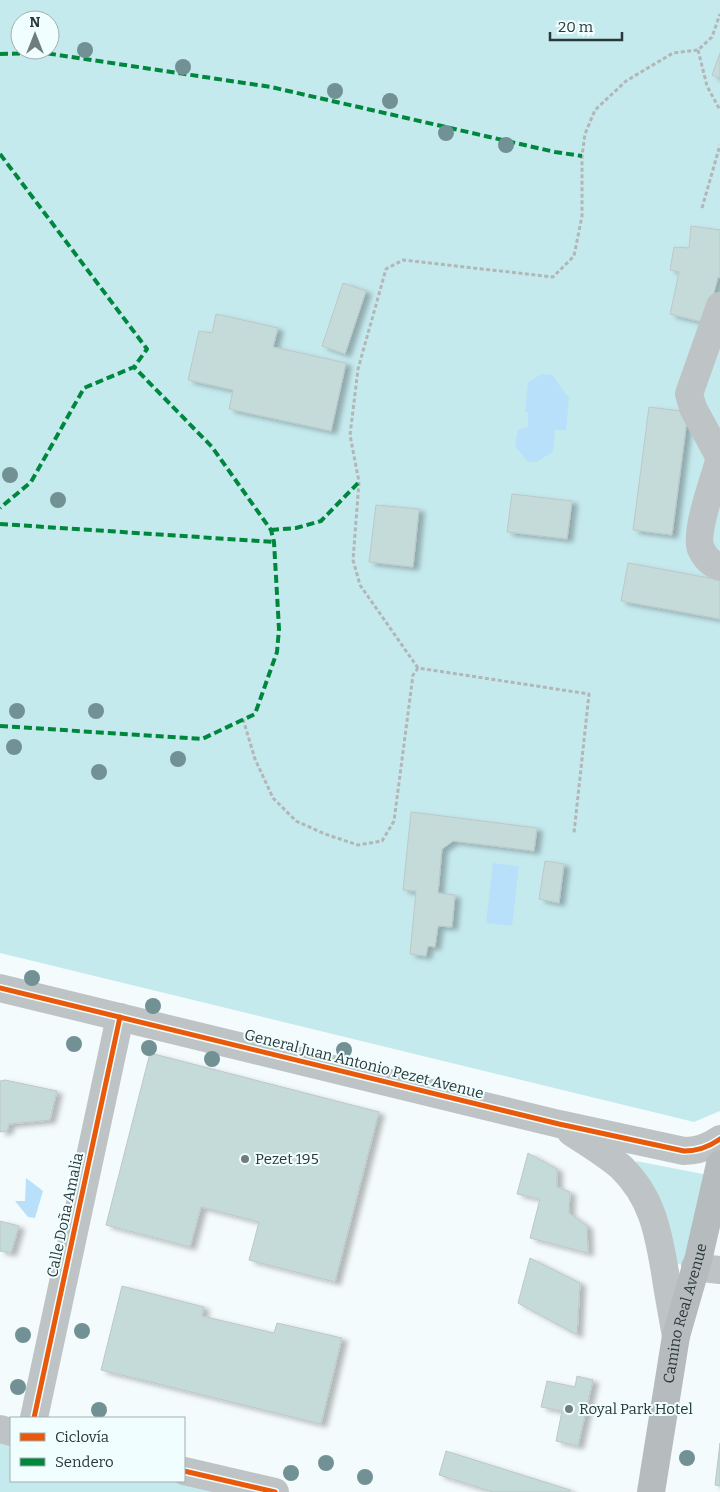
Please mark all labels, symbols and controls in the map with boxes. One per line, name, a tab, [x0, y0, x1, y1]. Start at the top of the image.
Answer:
north arrow	[10, 10, 60, 60]
scale bar	[550, 10, 622, 42]
text: N	[30, 14, 41, 31]
text: 20 m	[558, 18, 594, 36]
street label: General Juan Antonio Pezet Avenue	[242, 1025, 486, 1103]
place label: Pezet 195	[255, 1150, 319, 1168]
street label: Calle Doña Amalia	[43, 1151, 87, 1279]
marker: Pezet 195	[239, 1153, 251, 1165]
street label: Camino Real Avenue	[660, 1242, 711, 1385]
place label: Royal Park Hotel	[579, 1400, 693, 1418]
marker: Royal Park Hotel	[563, 1403, 575, 1415]
legend	[10, 1417, 185, 1482]
text: Ciclovía	[55, 1428, 109, 1446]
text: Sendero	[55, 1453, 114, 1471]

